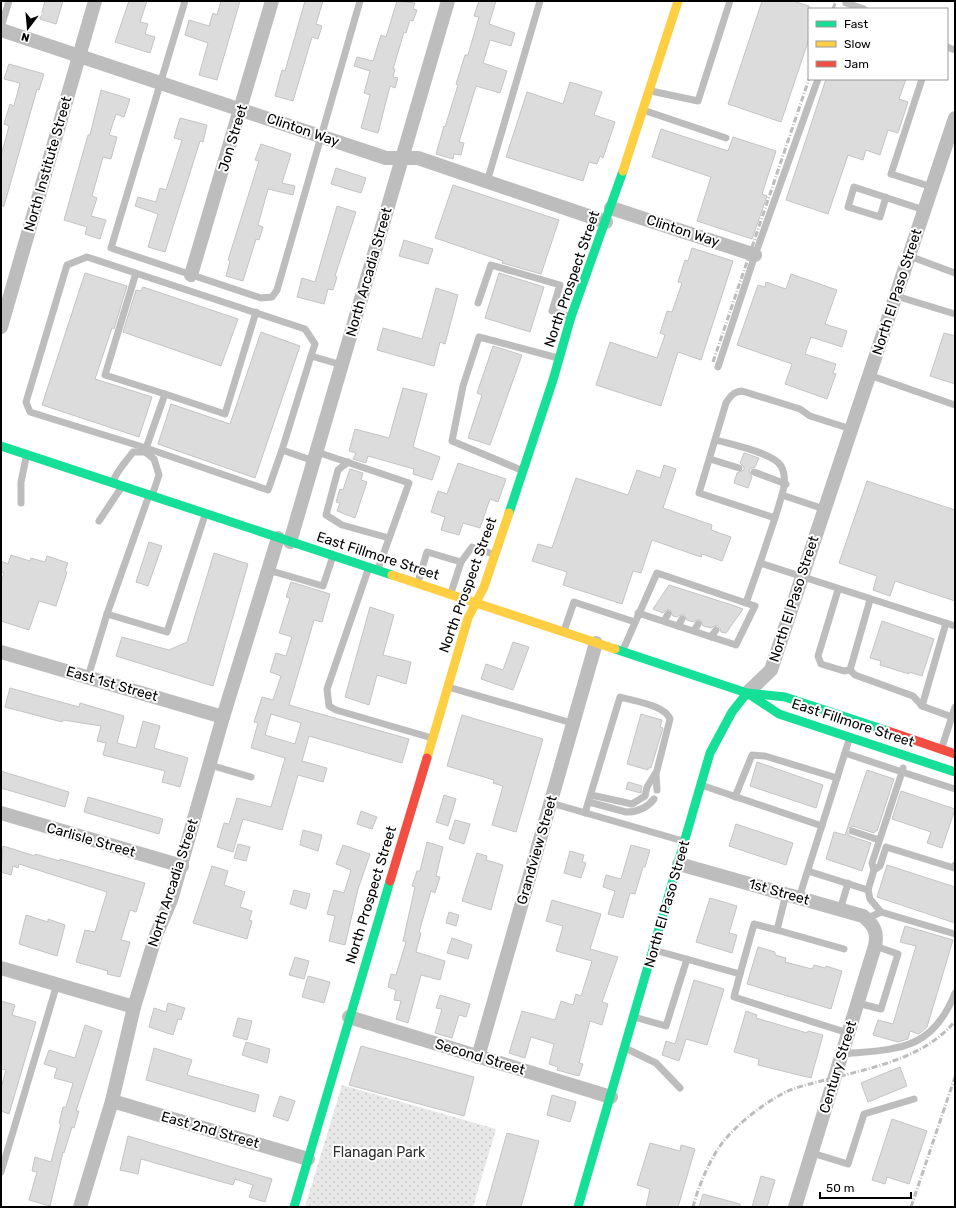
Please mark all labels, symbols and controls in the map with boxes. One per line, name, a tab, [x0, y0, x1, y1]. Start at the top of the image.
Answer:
north arrow	[8, 8, 48, 48]
legend	[808, 8, 948, 80]
text: Fast	[844, 17, 868, 31]
text: N	[20, 30, 31, 44]
text: Slow	[844, 37, 871, 51]
text: Jam	[844, 57, 869, 71]
street label: North Institute Street	[21, 94, 76, 234]
street label: Jon Street	[215, 102, 251, 174]
street label: Clinton Way	[264, 110, 342, 150]
street label: North Arcadia Street	[342, 205, 396, 339]
street label: North Prospect Street	[541, 208, 604, 349]
street label: Clinton Way	[644, 211, 722, 251]
street label: North El Paso Street	[869, 226, 926, 357]
street label: North Prospect Street	[436, 514, 501, 655]
street label: East Fillmore Street	[314, 528, 442, 584]
street label: North El Paso Street	[766, 533, 823, 664]
street label: East 1st Street	[64, 663, 160, 705]
street label: East Fillmore Street	[789, 695, 917, 751]
street label: Grandview Street	[513, 793, 561, 907]
street label: North Arcadia Street	[144, 816, 202, 949]
street label: Carlisle Street	[45, 819, 138, 861]
street label: North Prospect Street	[342, 824, 400, 966]
street label: North El Paso Street	[641, 838, 693, 970]
street label: 1st Street	[747, 875, 812, 909]
street label: Century Street	[816, 1018, 860, 1115]
street label: Second Street	[433, 1035, 527, 1079]
street label: East 2nd Street	[159, 1108, 261, 1152]
park label: Flanagan Park	[333, 1144, 426, 1161]
scale bar	[820, 1174, 911, 1200]
text: 50 m	[826, 1181, 854, 1195]

